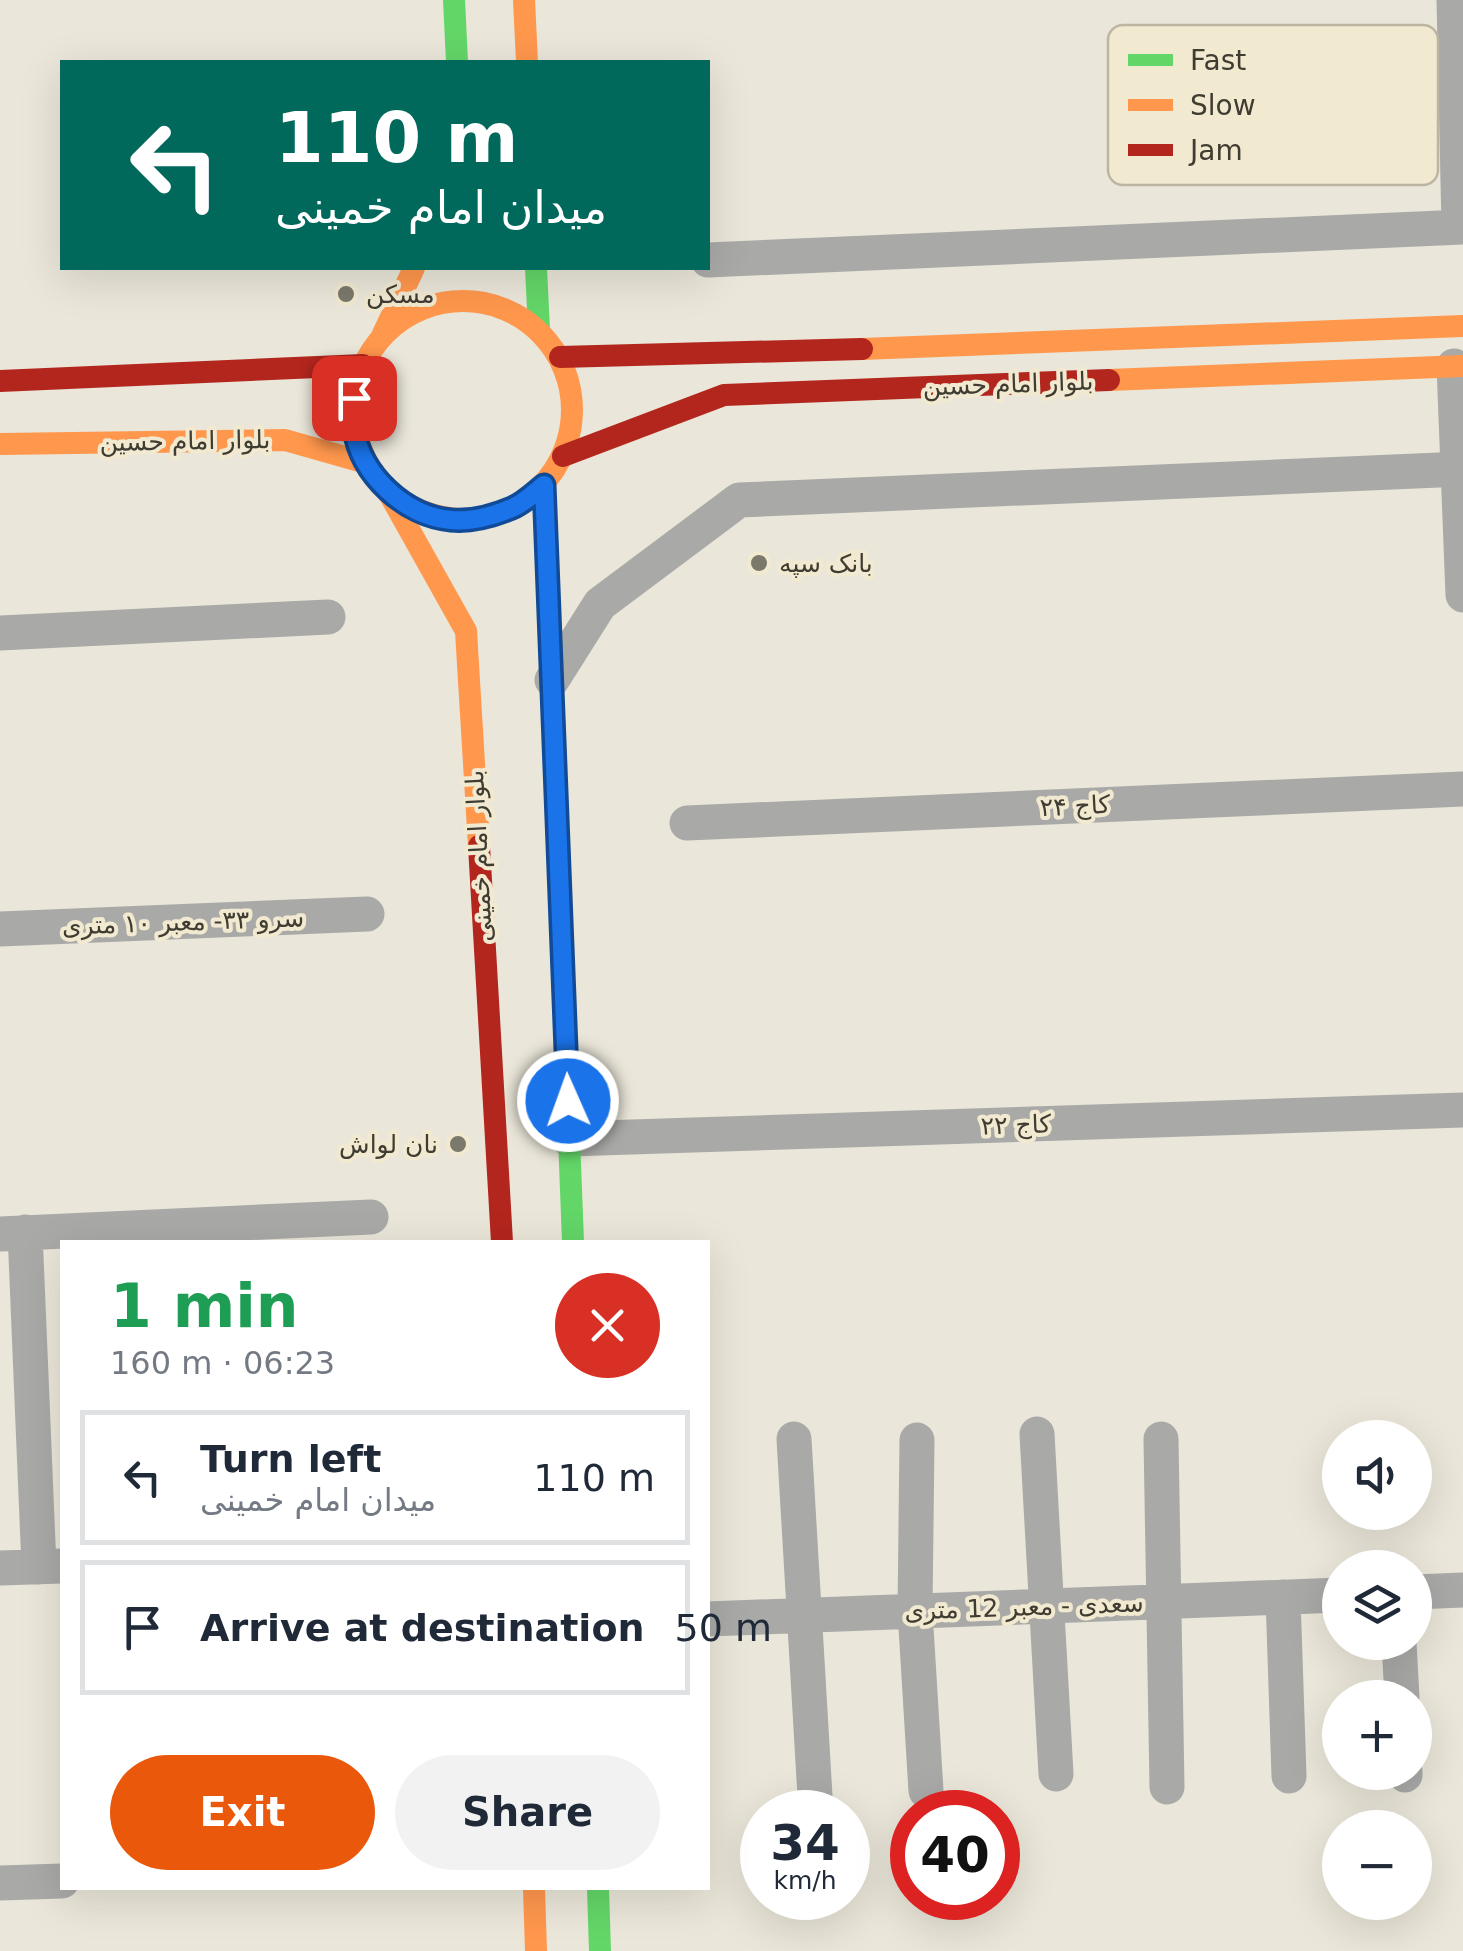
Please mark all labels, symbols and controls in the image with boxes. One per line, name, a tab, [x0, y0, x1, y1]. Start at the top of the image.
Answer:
legend	[1108, 25, 1438, 185]
text: Fast	[1190, 44, 1246, 77]
text: Slow	[1190, 89, 1256, 122]
text: 110 m	[275, 97, 518, 179]
icon: left	[110, 100, 240, 230]
text: Jam	[1188, 134, 1243, 167]
text: میدان امام خمینی	[275, 181, 607, 234]
place label: مسکن	[366, 280, 435, 309]
marker: مسکن	[335, 283, 357, 305]
pin	[312, 356, 397, 441]
street label: بلوار امام حسین	[922, 367, 1094, 401]
icon: arrive	[327, 371, 382, 426]
street label: بلوار امام حسین	[99, 425, 271, 457]
place label: بانک سپه	[779, 549, 873, 578]
marker: بانک سپه	[748, 552, 770, 574]
street label: بلوار امام خمینی	[460, 769, 498, 943]
street label: کاج ۲۴	[1039, 790, 1111, 823]
street label: سرو ۳۳- معبر ۱۰ متری	[61, 903, 305, 942]
position arrow	[516, 1049, 620, 1153]
street label: کاج ۲۲	[980, 1109, 1052, 1142]
place label: نان لواش	[339, 1130, 438, 1159]
marker: نان لواش	[447, 1133, 469, 1155]
text: 1 min	[110, 1271, 298, 1341]
button: close	[555, 1273, 660, 1378]
text: 160 m · 06:23	[110, 1344, 335, 1382]
map controls	[1322, 1420, 1432, 1920]
button: sound	[1322, 1420, 1432, 1530]
text: Turn left	[200, 1437, 381, 1481]
icon: left	[115, 1450, 170, 1505]
text: 110 m	[533, 1456, 655, 1500]
text: میدان امام خمینی	[200, 1481, 436, 1519]
button: layers	[1322, 1550, 1432, 1660]
street label: سعدی - معبر 12 متری	[904, 1588, 1144, 1626]
icon: arrive	[115, 1600, 170, 1655]
text: Arrive at destination	[200, 1606, 645, 1650]
text: 50 m	[675, 1606, 772, 1650]
button: +	[1322, 1680, 1432, 1790]
button: Exit	[110, 1755, 375, 1870]
button: Share	[395, 1755, 660, 1870]
speed limit sign: 40	[890, 1790, 1020, 1920]
button: −	[1322, 1810, 1432, 1920]
text: 34	[770, 1814, 840, 1872]
text: km/h	[773, 1866, 837, 1895]

